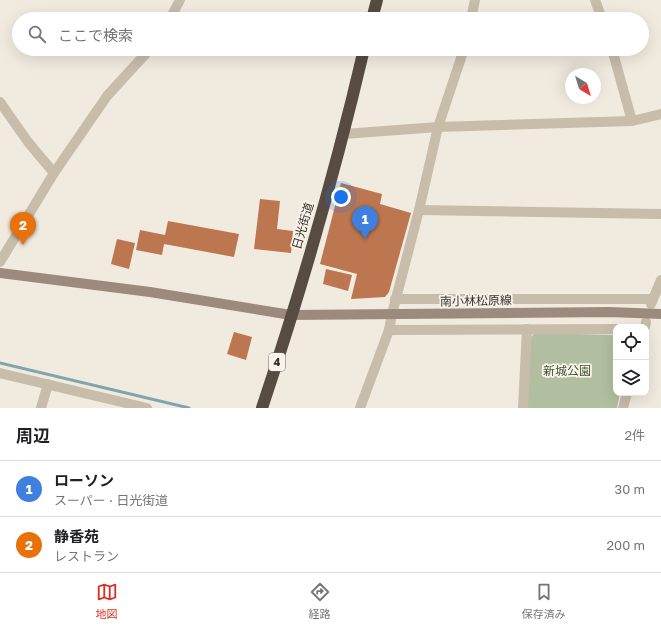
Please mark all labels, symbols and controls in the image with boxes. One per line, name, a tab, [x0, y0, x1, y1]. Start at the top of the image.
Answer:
search box	[12, 12, 649, 56]
icon: search	[26, 23, 48, 45]
text: ここで検索	[58, 26, 133, 44]
north arrow	[565, 68, 601, 104]
your location	[331, 187, 351, 207]
street label: 日光街道	[289, 201, 316, 251]
pin: 1	[352, 206, 378, 239]
pin: 2	[10, 212, 36, 245]
street label: 南小林松原線	[440, 292, 512, 309]
map controls	[613, 324, 649, 396]
button: locate	[613, 324, 649, 360]
road number: 4	[269, 353, 285, 371]
button: layers	[613, 360, 649, 396]
park label: 新城公園	[543, 363, 591, 378]
text: 周辺	[16, 425, 50, 446]
text: 2件	[624, 427, 645, 443]
text: ローソン	[54, 471, 114, 489]
text: 1	[26, 481, 32, 497]
text: 30 m	[615, 481, 645, 497]
text: スーパー · 日光街道	[54, 492, 168, 508]
text: 静香苑	[54, 527, 99, 545]
text: 2	[25, 537, 33, 553]
text: 200 m	[607, 537, 645, 553]
text: レストラン	[54, 548, 119, 564]
tab: 地図	[96, 581, 118, 621]
tab: 経路	[309, 581, 331, 621]
tab: 保存済み	[522, 581, 566, 621]

